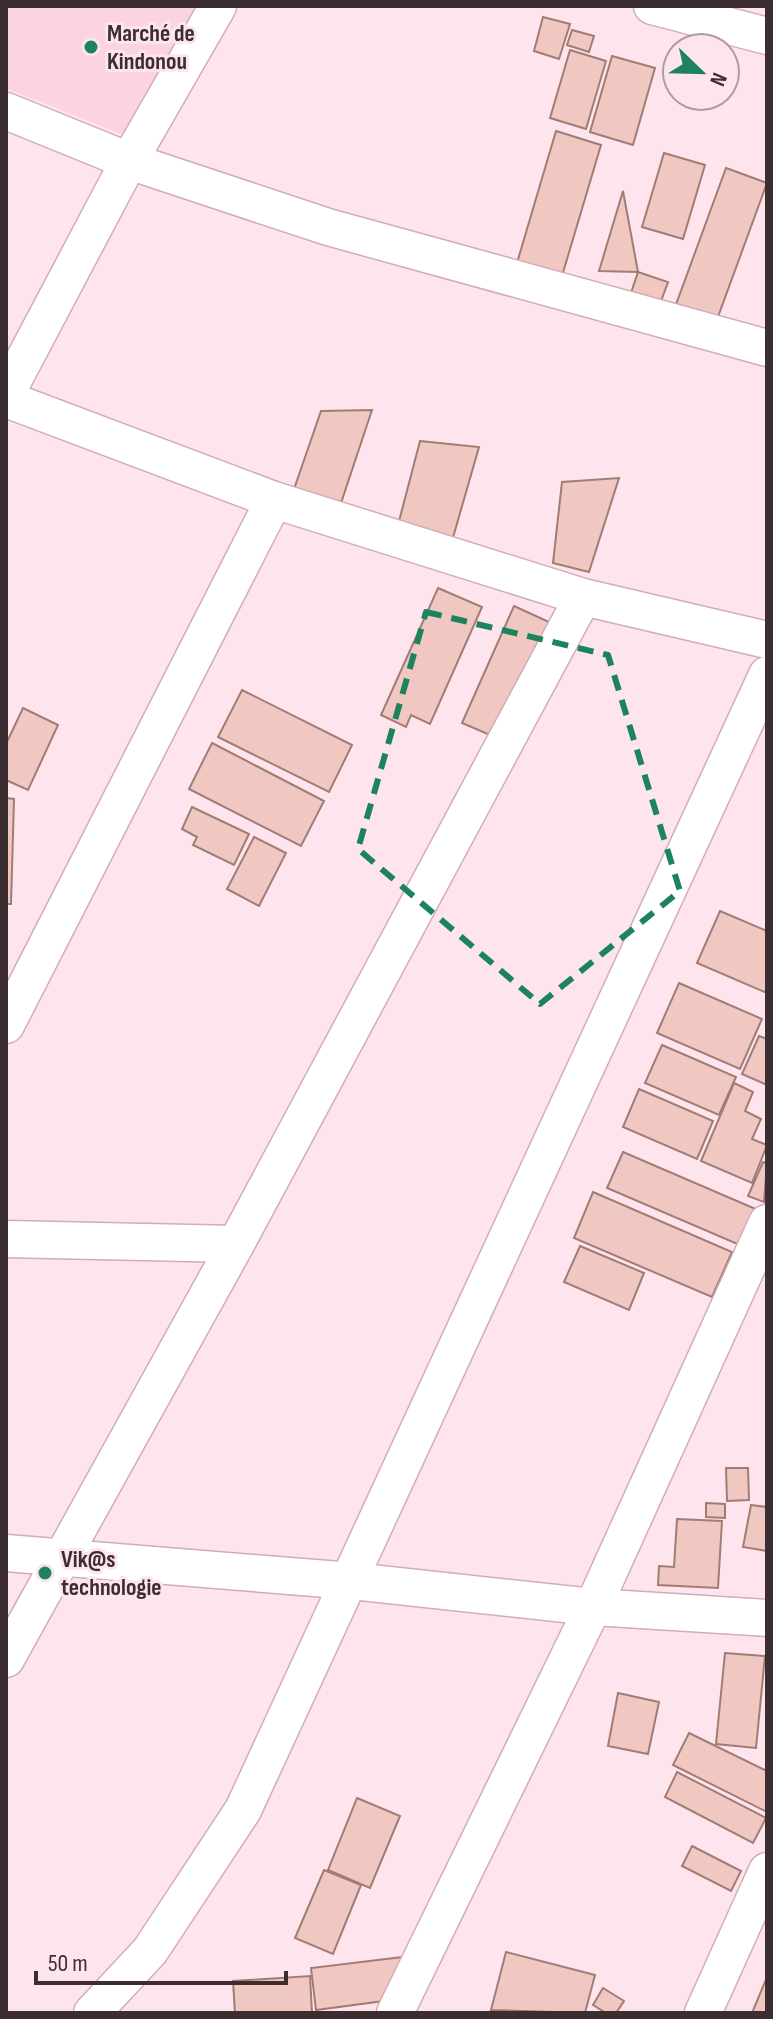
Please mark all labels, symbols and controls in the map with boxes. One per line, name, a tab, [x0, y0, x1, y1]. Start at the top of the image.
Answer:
place label: Marché de Kindonou	[107, 19, 195, 76]
north arrow	[661, 32, 741, 112]
marker: Marché de Kindonou	[82, 38, 100, 56]
text: N	[703, 69, 733, 90]
place label: Vik@s technologie	[61, 1545, 162, 1602]
marker: Vik@s technologie	[36, 1564, 54, 1582]
scale bar	[36, 1935, 286, 1985]
text: 50 m	[48, 1949, 88, 1978]

